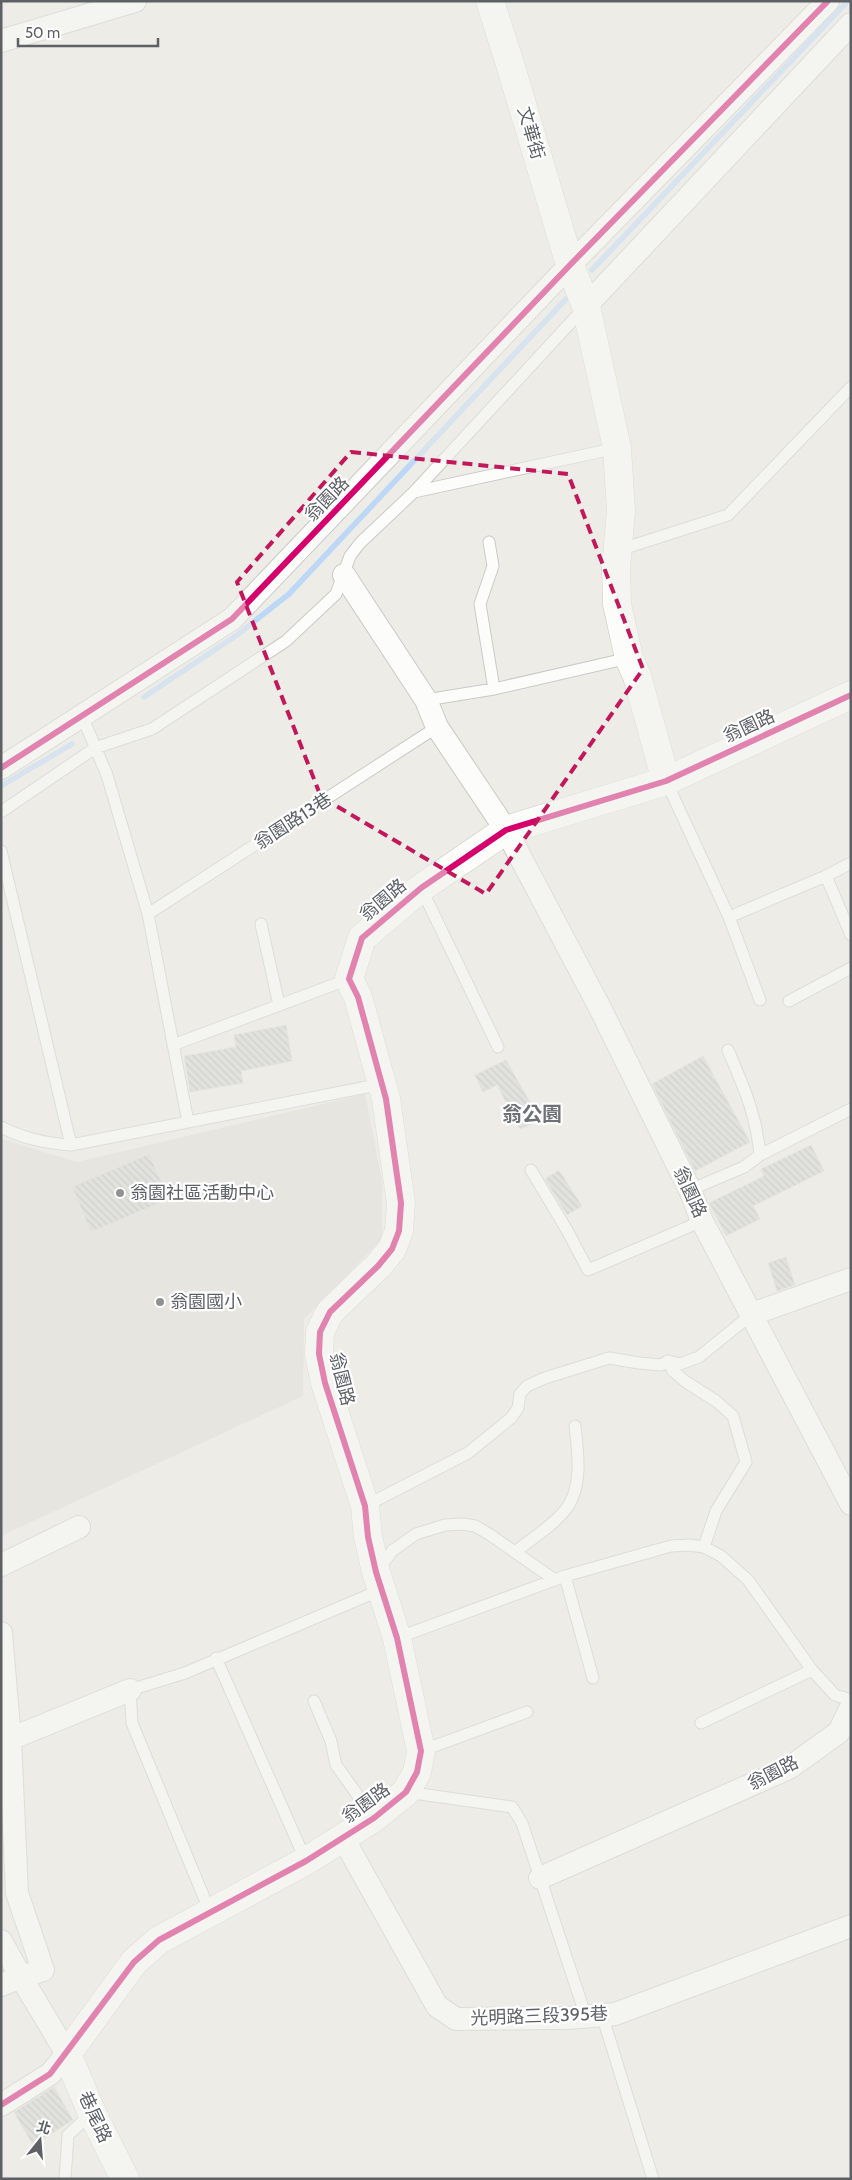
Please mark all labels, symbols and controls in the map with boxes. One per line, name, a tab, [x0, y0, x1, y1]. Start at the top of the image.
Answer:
scale bar	[18, 15, 158, 47]
text: 50 m	[25, 24, 60, 42]
street label: 文華街	[513, 104, 549, 162]
street label: 翁園路	[300, 472, 354, 526]
street label: 翁園路	[720, 705, 778, 747]
street label: 翁園路13巷	[250, 788, 336, 854]
street label: 翁園路	[355, 874, 411, 926]
district label: 翁公園	[502, 1102, 562, 1126]
street label: 翁園路	[669, 1163, 711, 1221]
place label: 翁園社區活動中心	[130, 1182, 274, 1204]
marker: 翁園社區活動中心	[114, 1187, 126, 1199]
place label: 翁園國小	[170, 1291, 242, 1313]
marker: 翁園國小	[154, 1296, 166, 1308]
street label: 翁園路	[325, 1350, 359, 1408]
street label: 翁園路	[744, 1751, 802, 1795]
street label: 翁園路	[338, 1778, 394, 1828]
street label: 光明路三段395巷	[470, 2003, 608, 2029]
street label: 巷尾路	[74, 2088, 116, 2146]
north arrow	[15, 2115, 65, 2165]
text: 北	[34, 2117, 53, 2138]

